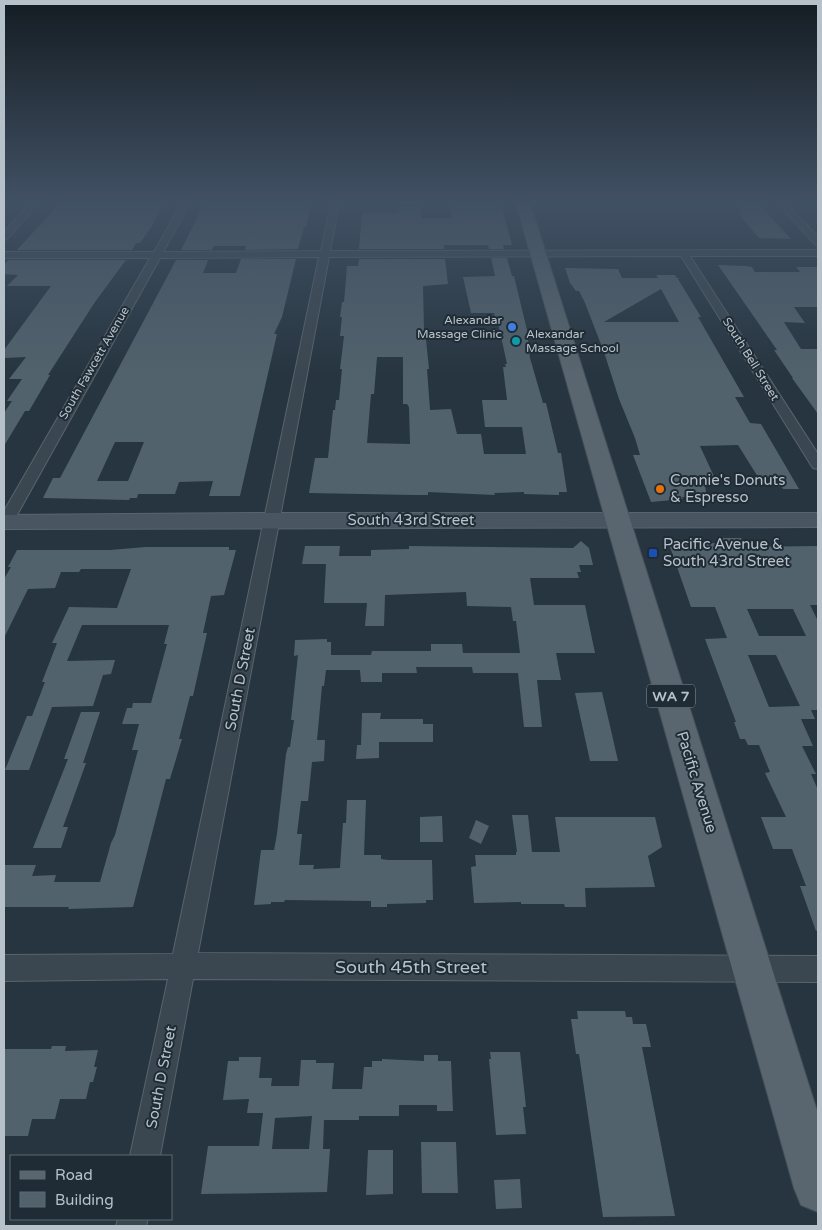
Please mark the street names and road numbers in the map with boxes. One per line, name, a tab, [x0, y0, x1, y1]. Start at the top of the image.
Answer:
street label: South Fawcett Avenue	[56, 304, 132, 422]
street label: South Bell Street	[720, 315, 782, 404]
street label: South 43rd Street	[348, 511, 475, 529]
street label: South D Street	[221, 626, 259, 732]
road number: WA 7	[647, 684, 695, 708]
street label: Pacific Avenue	[673, 729, 721, 835]
street label: South 45th Street	[335, 956, 487, 978]
street label: South D Street	[142, 1024, 180, 1130]

